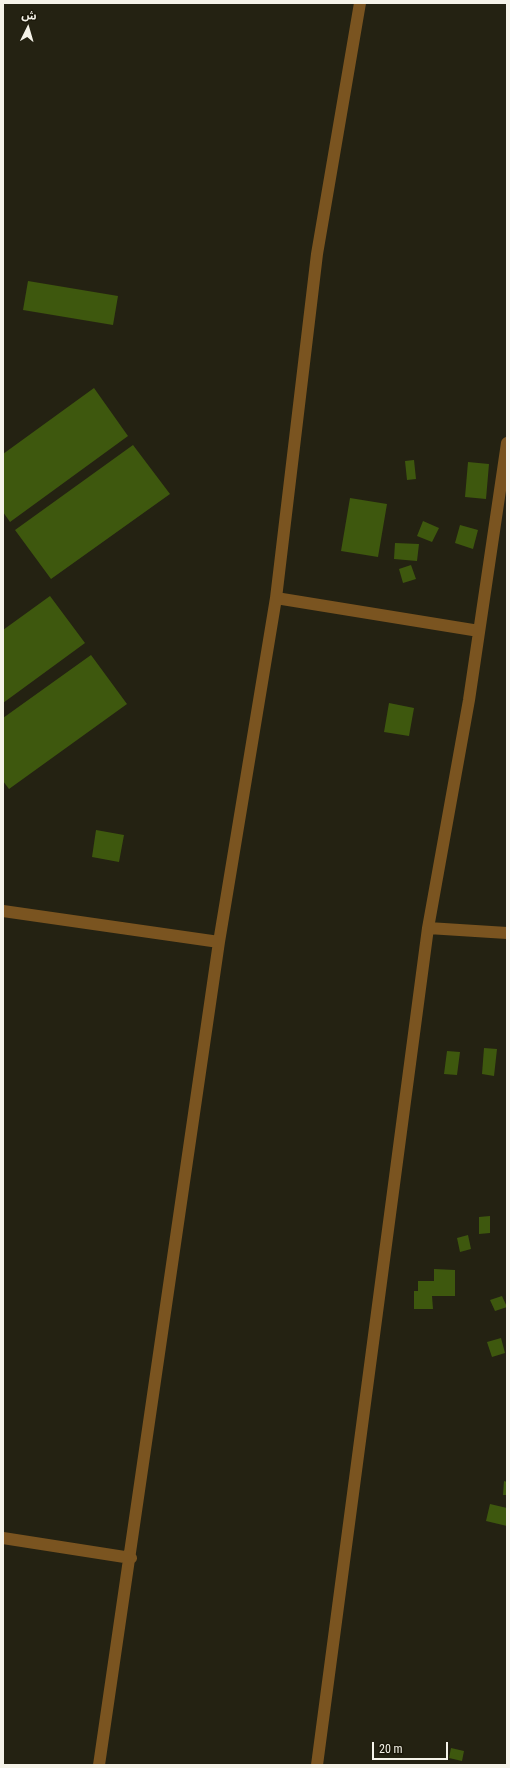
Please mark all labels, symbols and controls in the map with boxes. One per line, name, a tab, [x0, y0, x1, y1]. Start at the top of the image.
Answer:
north arrow	[8, 8, 48, 48]
text: ش	[21, 8, 37, 23]
scale bar	[374, 1734, 450, 1760]
text: 20 m	[379, 1742, 403, 1756]

